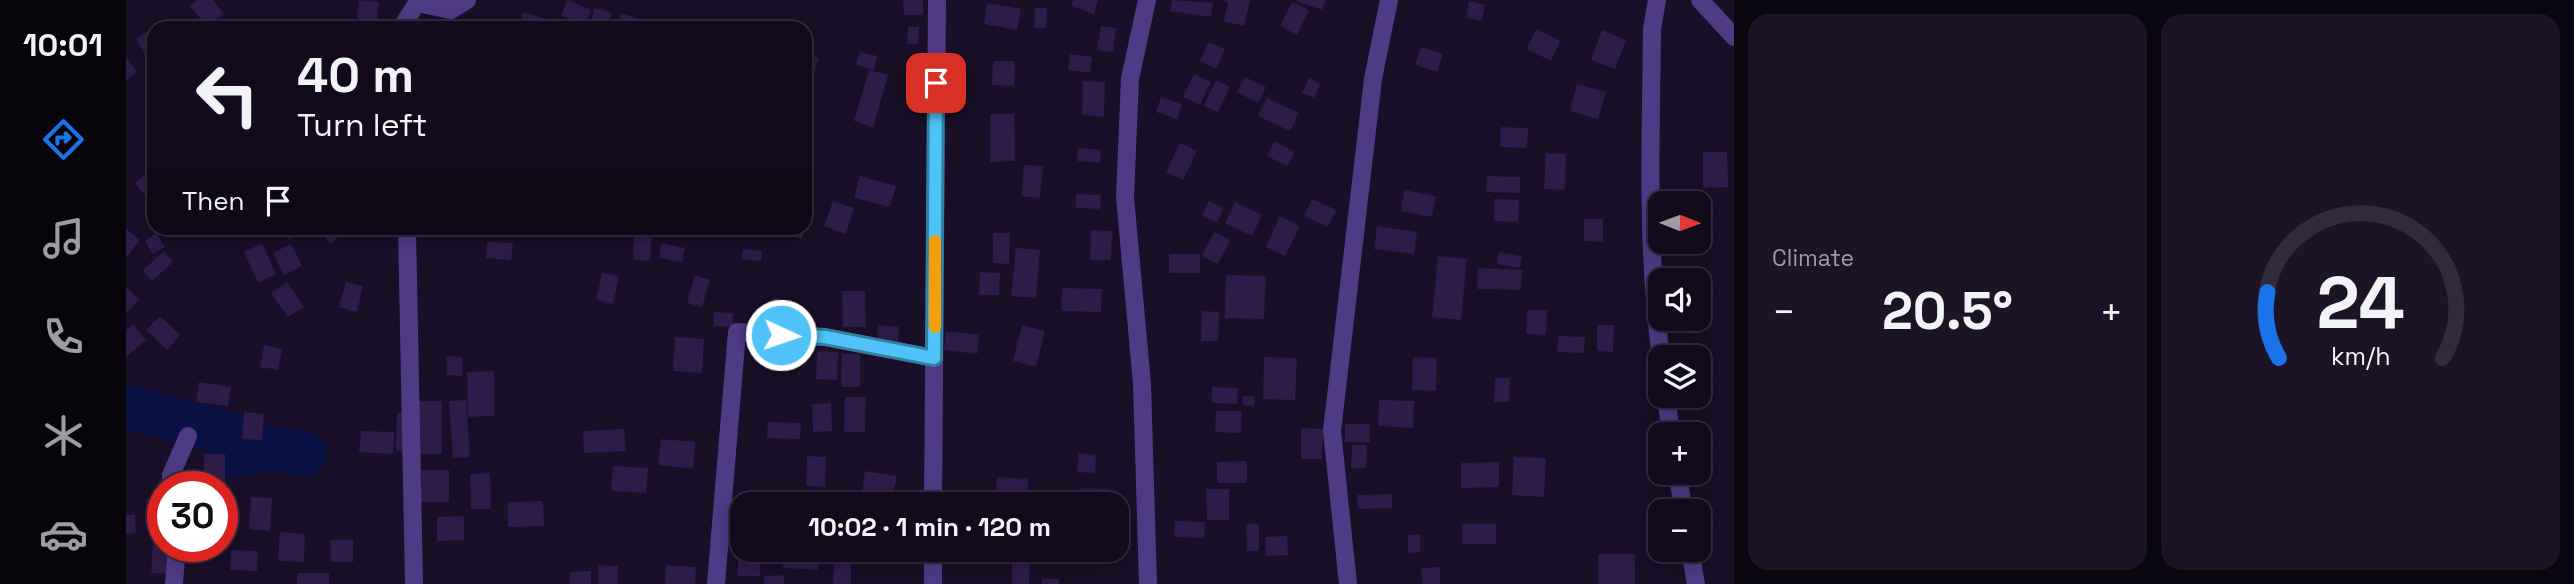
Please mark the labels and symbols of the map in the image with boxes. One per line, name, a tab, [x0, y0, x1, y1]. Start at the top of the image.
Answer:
pin	[906, 53, 966, 113]
north arrow	[1648, 191, 1712, 254]
position arrow	[744, 298, 818, 372]
speed limit sign: 30	[147, 471, 238, 562]

